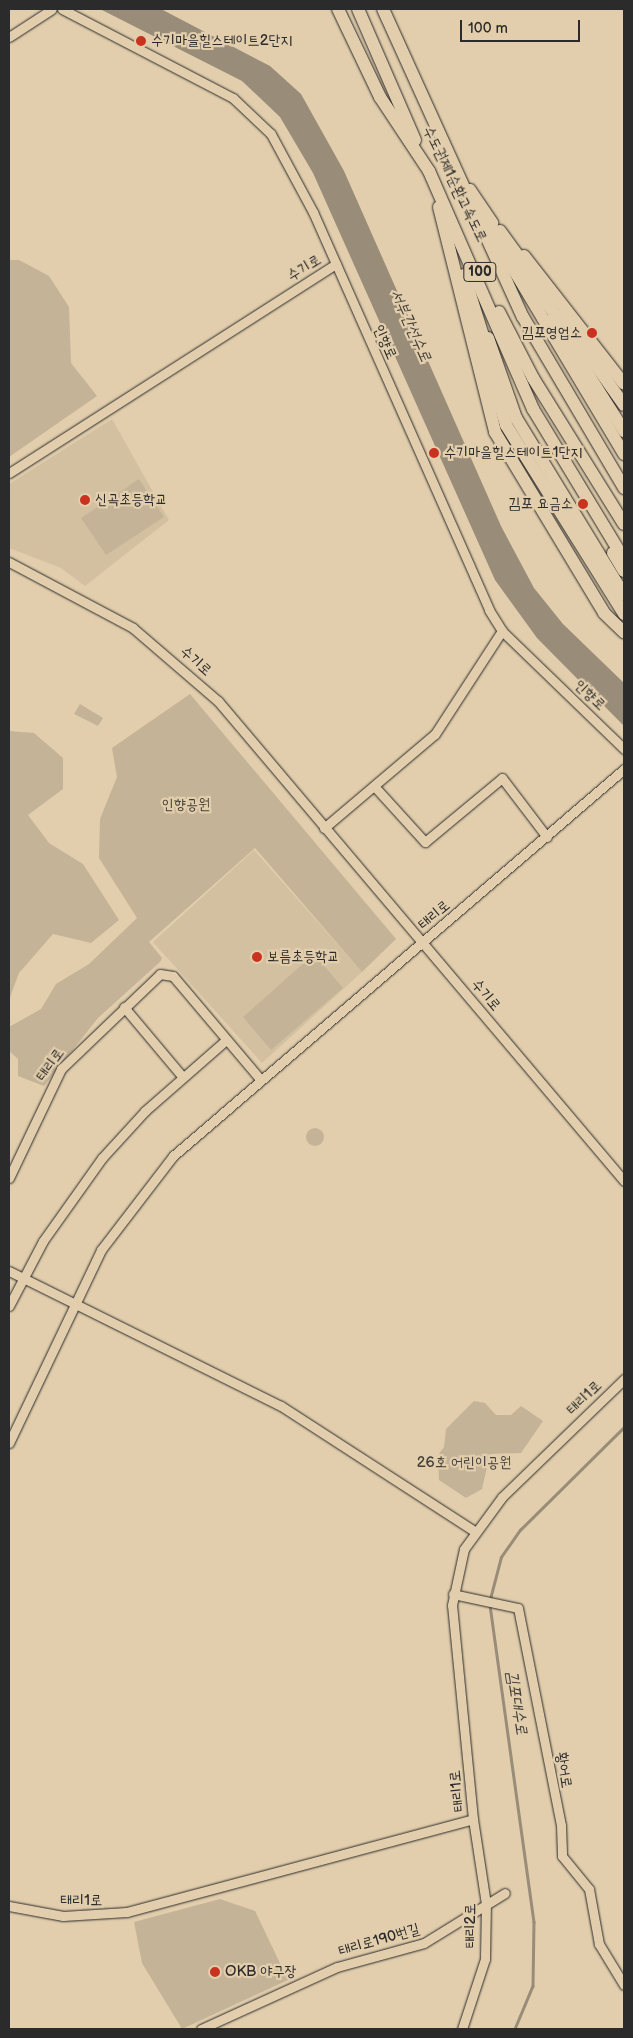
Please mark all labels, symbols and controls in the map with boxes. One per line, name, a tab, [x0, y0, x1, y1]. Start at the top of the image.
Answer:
scale bar	[463, 10, 583, 42]
text: 100 m	[468, 19, 508, 38]
place label: 수기마을힐스테이트2단지	[151, 32, 293, 50]
marker: 수기마을힐스테이트2단지	[135, 35, 147, 47]
street label: 수도권제1순환고속도로	[419, 123, 491, 245]
street label: 수기로	[284, 251, 324, 285]
road number: 100	[462, 260, 498, 284]
water label: 서부간선수로	[386, 287, 434, 365]
street label: 인향로	[369, 322, 401, 362]
place label: 김포영업소	[522, 324, 582, 342]
marker: 김포영업소	[586, 327, 598, 339]
place label: 수기마을힐스테이트1단지	[444, 444, 583, 462]
marker: 수기마을힐스테이트1단지	[428, 447, 440, 459]
place label: 신곡초등학교	[95, 491, 167, 509]
marker: 신곡초등학교	[79, 494, 91, 506]
place label: 김포 요금소	[509, 495, 573, 513]
marker: 김포 요금소	[577, 498, 589, 510]
street label: 수기로	[177, 642, 215, 680]
street label: 인향로	[571, 676, 609, 714]
park label: 인향공원	[162, 796, 210, 814]
street label: 태리로	[414, 896, 454, 934]
place label: 보름초등학교	[267, 948, 339, 966]
marker: 보름초등학교	[251, 951, 263, 963]
street label: 수기로	[467, 975, 505, 1015]
street label: 태리로	[32, 1045, 68, 1085]
street label: 태리1로	[563, 1377, 605, 1419]
park label: 26호 어린이공원	[417, 1454, 511, 1472]
water label: 김포대수로	[501, 1670, 531, 1736]
street label: 황어로	[552, 1751, 576, 1789]
street label: 태리1로	[446, 1769, 468, 1813]
street label: 태리1로	[60, 1892, 102, 1910]
street label: 태리2로	[462, 1903, 480, 1949]
street label: 태리로190번길	[336, 1920, 422, 1960]
place label: OKB 야구장	[225, 1963, 297, 1981]
marker: OKB 야구장	[209, 1966, 221, 1978]

